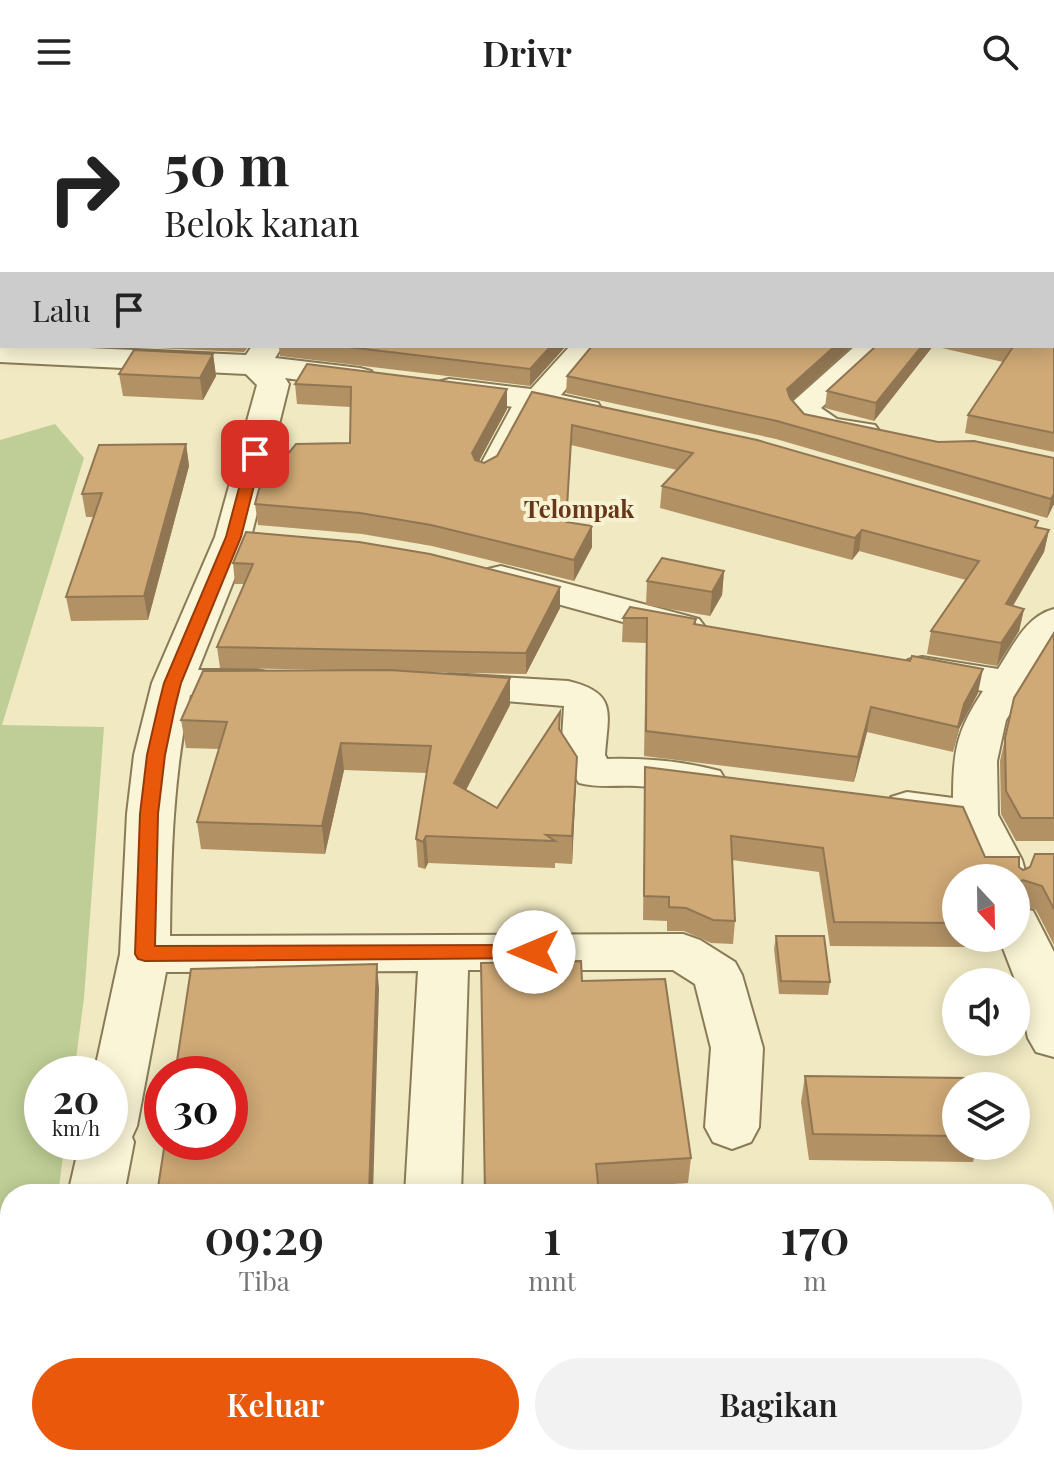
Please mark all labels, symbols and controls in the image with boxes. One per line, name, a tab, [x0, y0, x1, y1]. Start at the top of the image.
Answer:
text: Drivr	[482, 28, 572, 76]
icon: menu	[32, 30, 76, 74]
icon: search	[978, 30, 1022, 74]
text: 50 m	[164, 126, 290, 201]
icon: right	[32, 136, 136, 240]
text: Belok kanan	[164, 198, 359, 246]
icon: arrive	[107, 288, 151, 332]
text: Lalu	[32, 290, 91, 330]
pin	[221, 420, 289, 488]
icon: arrive	[233, 432, 277, 476]
district label: Telompak	[524, 492, 635, 524]
north arrow	[942, 864, 1030, 952]
map controls	[942, 864, 1030, 1160]
position arrow	[492, 910, 576, 994]
button: sound	[942, 968, 1030, 1056]
speed limit sign: 30	[144, 1056, 248, 1160]
text: 20	[53, 1071, 99, 1124]
button: layers	[942, 1072, 1030, 1160]
text: km/h	[52, 1114, 100, 1141]
text: 09:29	[204, 1203, 324, 1267]
text: 1	[543, 1203, 561, 1267]
text: 170	[780, 1203, 850, 1267]
text: Tiba	[238, 1263, 290, 1298]
text: mnt	[528, 1263, 576, 1298]
text: m	[803, 1263, 827, 1298]
button: Keluar	[32, 1358, 519, 1450]
button: Bagikan	[535, 1358, 1022, 1450]

